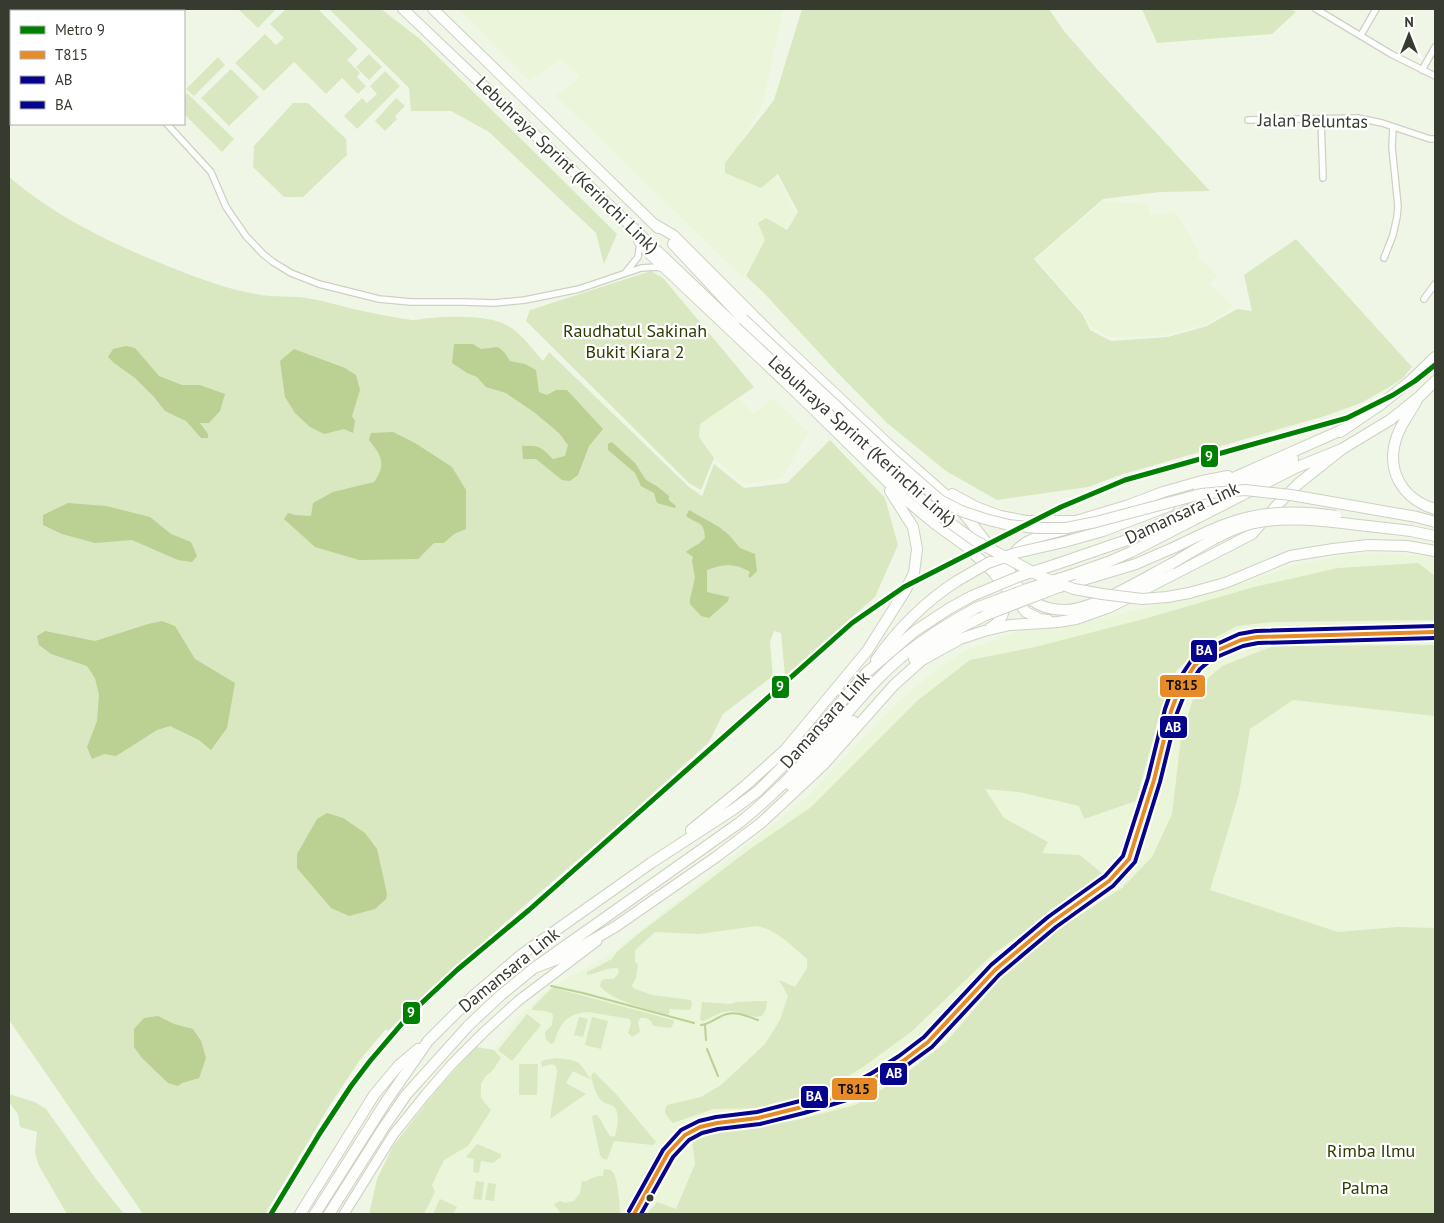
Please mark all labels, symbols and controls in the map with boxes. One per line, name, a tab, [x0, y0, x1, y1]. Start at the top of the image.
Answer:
legend	[10, 10, 185, 125]
north arrow	[1384, 10, 1434, 60]
text: N	[1404, 13, 1414, 31]
text: Metro 9	[55, 20, 105, 39]
text: T815	[55, 45, 88, 64]
text: AB	[55, 70, 73, 89]
street label: Lebuhraya Sprint (Kerinchi Link)	[471, 71, 664, 258]
text: BA	[55, 95, 73, 114]
street label: Jalan Beluntas	[1257, 108, 1368, 133]
park label: Raudhatul Sakinah Bukit Kiara 2	[563, 319, 707, 363]
street label: Lebuhraya Sprint (Kerinchi Link)	[764, 350, 961, 531]
line badge: 9	[1200, 444, 1219, 468]
text: 9	[1205, 447, 1213, 465]
street label: Damansara Link	[1121, 476, 1243, 549]
line badge: BA	[1190, 639, 1218, 663]
text: BA	[1196, 641, 1213, 659]
street label: Damansara Link	[775, 666, 875, 773]
line badge: T815	[1159, 674, 1206, 698]
line badge: 9	[771, 675, 790, 699]
text: T815	[1166, 676, 1198, 694]
text: 9	[776, 677, 784, 695]
line badge: AB	[1159, 715, 1188, 739]
text: AB	[1165, 718, 1181, 736]
street label: Damansara Link	[454, 922, 564, 1017]
line badge: 9	[402, 1001, 421, 1025]
text: 9	[407, 1003, 415, 1021]
line badge: AB	[879, 1062, 908, 1086]
text: AB	[886, 1064, 902, 1082]
line badge: T815	[831, 1077, 878, 1101]
text: T815	[838, 1080, 870, 1098]
line badge: BA	[800, 1085, 829, 1109]
text: BA	[806, 1087, 823, 1105]
park label: Rimba Ilmu	[1327, 1139, 1415, 1162]
park label: Palma	[1341, 1176, 1389, 1199]
unlabelled marker	[645, 1193, 655, 1203]

